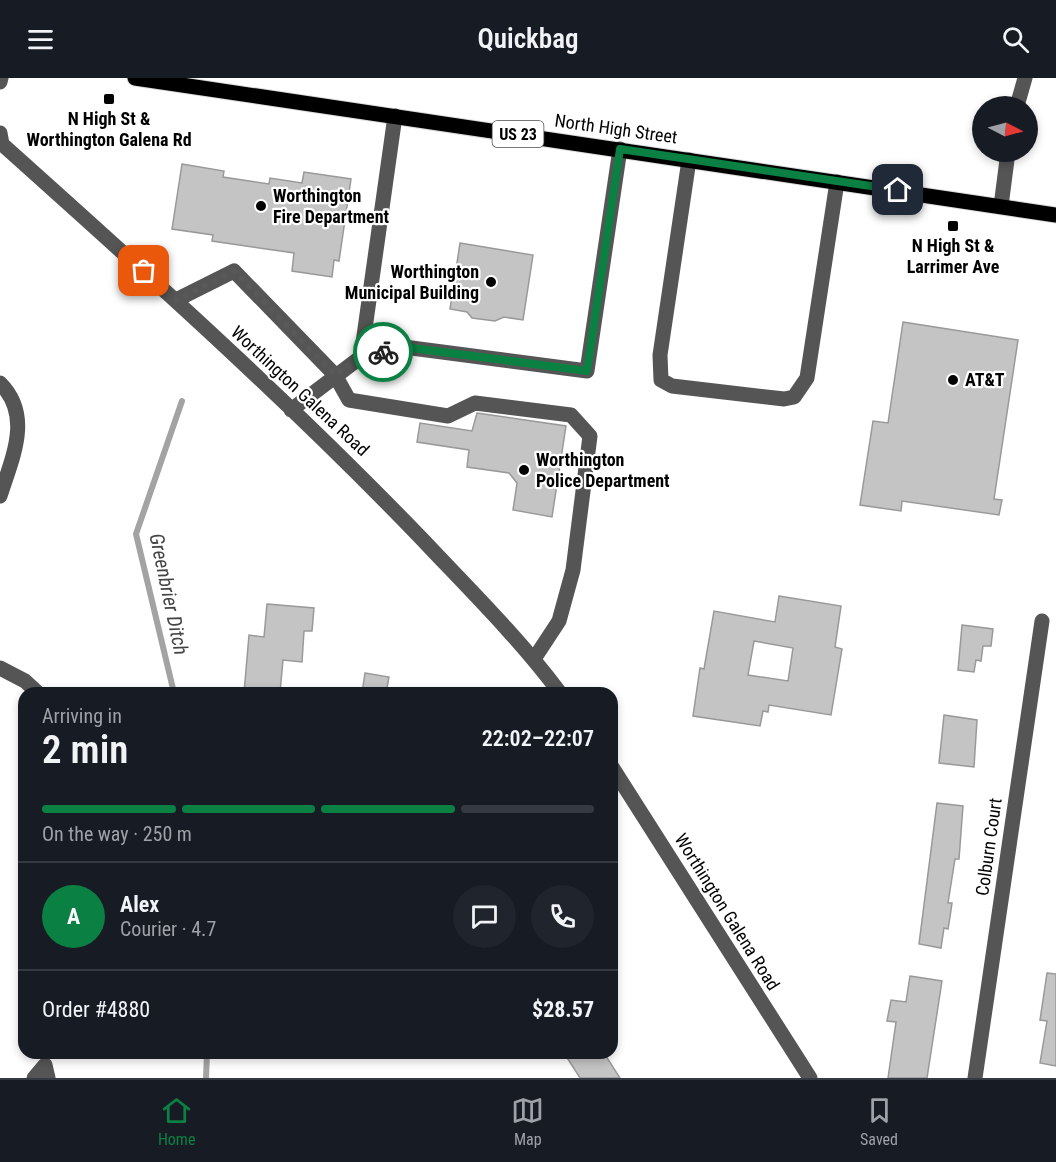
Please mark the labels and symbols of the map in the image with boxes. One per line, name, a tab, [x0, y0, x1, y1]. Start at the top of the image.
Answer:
marker: N High St & Worthington Galena Rd	[102, 92, 116, 106]
north arrow	[972, 96, 1038, 162]
place label: N High St & Worthington Galena Rd	[26, 108, 192, 150]
street label: North High Street	[553, 110, 679, 147]
road number: US 23	[492, 121, 544, 147]
pin	[872, 164, 923, 215]
place label: Worthington Fire Department	[273, 185, 390, 227]
marker: Worthington Fire Department	[254, 199, 268, 213]
marker: N High St & Larrimer Ave	[946, 219, 960, 233]
place label: N High St & Larrimer Ave	[907, 235, 1000, 277]
pin	[118, 245, 169, 296]
place label: Worthington Municipal Building	[345, 261, 479, 303]
marker: Worthington Municipal Building	[484, 275, 498, 289]
street label: Worthington Galena Road	[227, 321, 374, 460]
courier	[353, 322, 413, 382]
place label: AT&T	[965, 369, 1005, 390]
marker: AT&T	[946, 373, 960, 387]
place label: Worthington Police Department	[536, 449, 670, 491]
marker: Worthington Police Department	[517, 463, 531, 477]
water label: Greenbrier Ditch	[144, 531, 194, 657]
street label: Colburn Court	[971, 797, 1006, 897]
street label: Worthington Galena Road	[671, 830, 784, 994]

